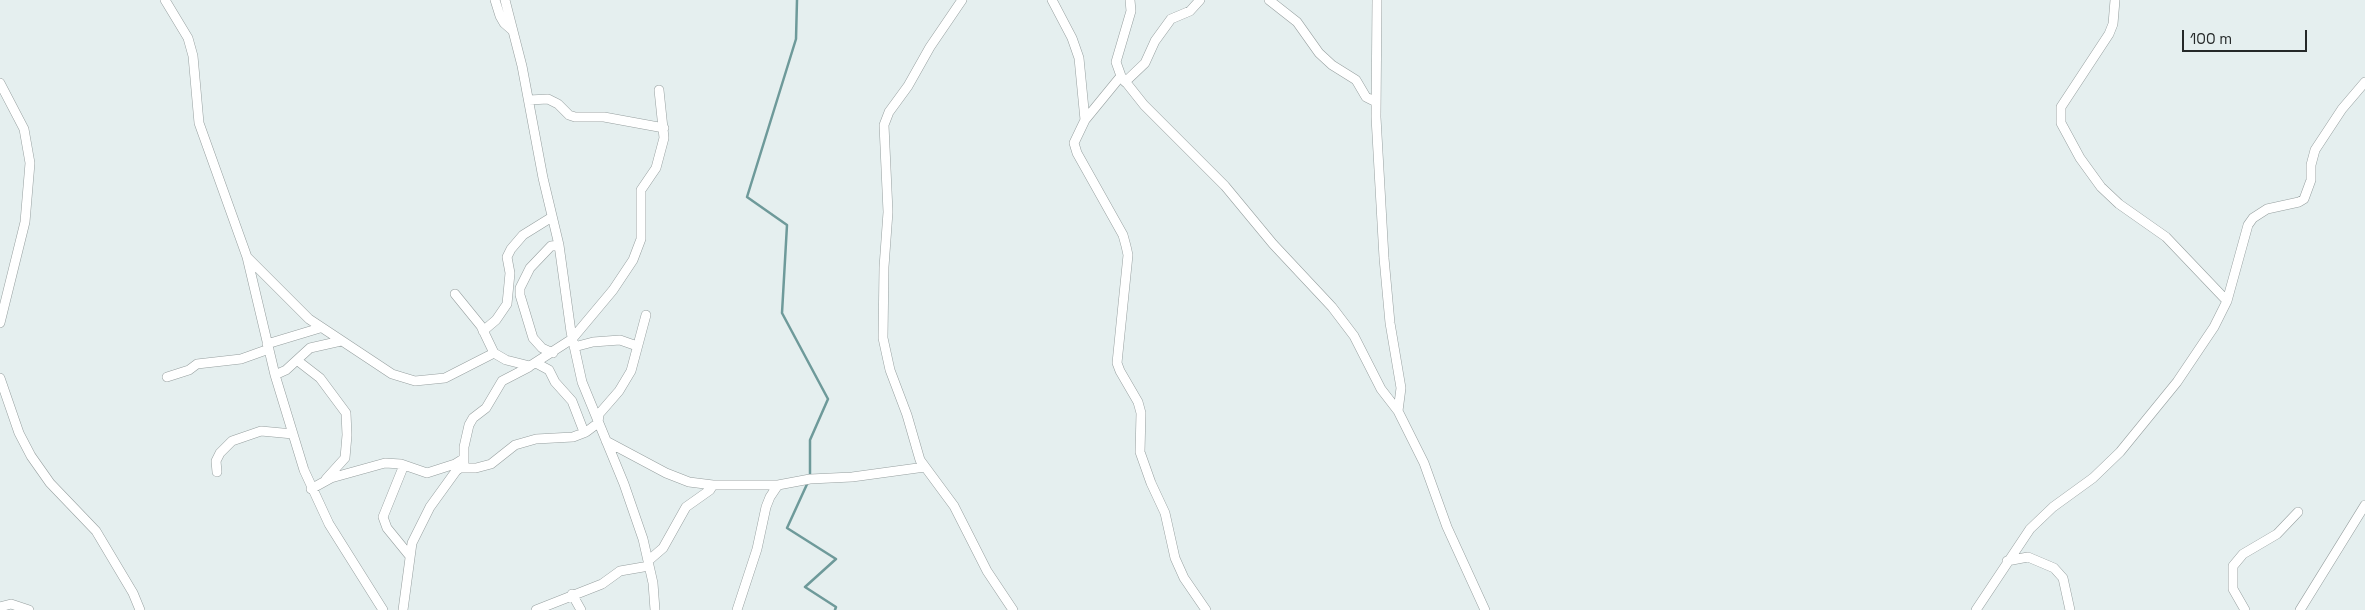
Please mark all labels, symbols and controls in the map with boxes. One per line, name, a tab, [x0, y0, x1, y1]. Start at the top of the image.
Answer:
scale bar	[2185, 20, 2310, 52]
text: 100 m	[2190, 29, 2232, 48]

